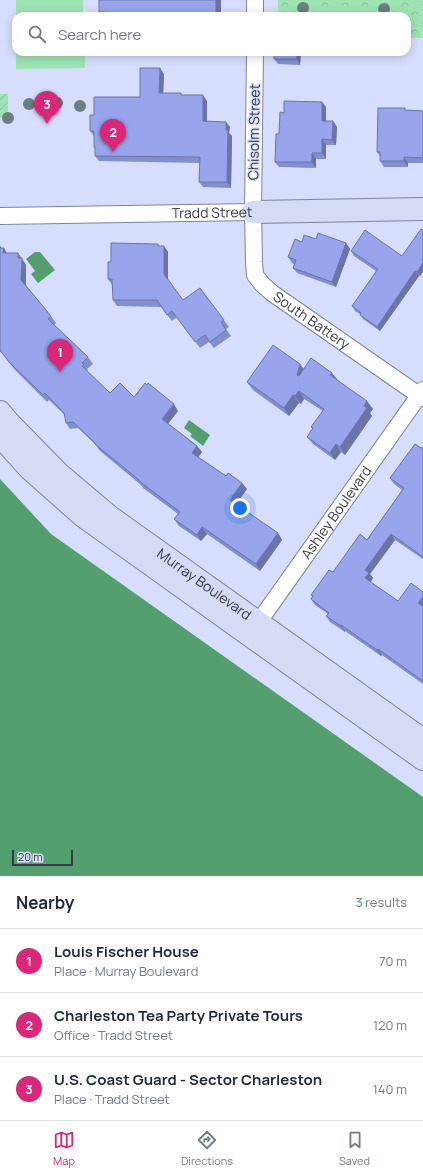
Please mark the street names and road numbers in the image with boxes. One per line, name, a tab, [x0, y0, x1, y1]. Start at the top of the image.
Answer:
street label: Chisolm Street	[243, 83, 264, 180]
street label: Tradd Street	[171, 202, 253, 222]
street label: South Battery	[270, 287, 354, 354]
street label: Ashley Boulevard	[296, 462, 375, 563]
street label: Murray Boulevard	[154, 544, 255, 624]

